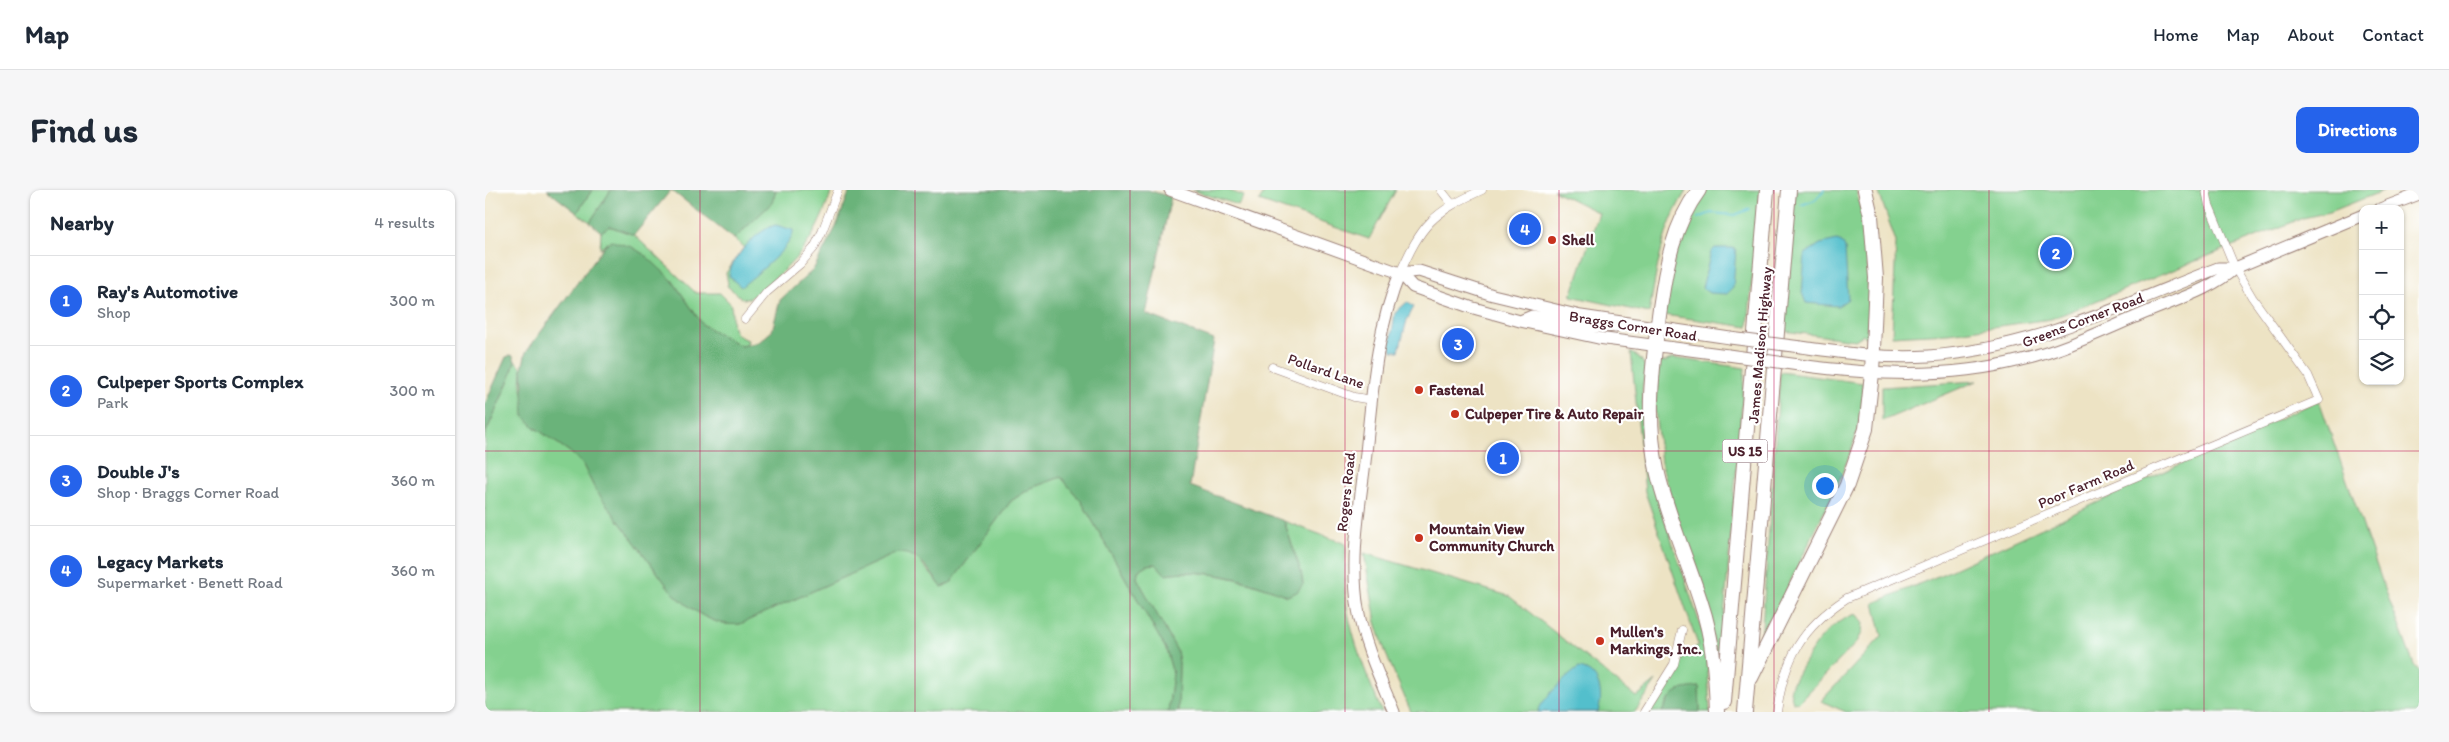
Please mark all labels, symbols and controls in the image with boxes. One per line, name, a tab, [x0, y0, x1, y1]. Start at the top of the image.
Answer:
text: Map	[25, 20, 69, 49]
text: Home	[2153, 24, 2199, 46]
text: Map	[2227, 24, 2260, 46]
text: About	[2288, 24, 2334, 46]
text: Contact	[2362, 24, 2424, 46]
button: Directions	[2296, 107, 2419, 153]
text: Find us	[30, 109, 138, 151]
map controls	[2359, 205, 2404, 385]
button: +	[2359, 205, 2404, 250]
text: Nearby	[50, 210, 114, 235]
pin: 4	[1509, 210, 1541, 248]
text: 4 results	[374, 213, 435, 232]
place label: Shell	[1562, 231, 1595, 249]
marker: Shell	[1546, 234, 1558, 246]
pin: 2	[2040, 234, 2072, 272]
button: −	[2359, 250, 2404, 295]
street label: James Madison Highway	[1744, 266, 1776, 424]
text: Ray's Automotive	[97, 280, 238, 303]
street label: Greens Corner Road	[2019, 288, 2147, 352]
text: 1	[62, 291, 70, 310]
text: 300 m	[390, 291, 435, 310]
button: locate	[2359, 295, 2404, 340]
text: Shop	[97, 303, 131, 322]
street label: Braggs Corner Road	[1568, 307, 1698, 345]
pin: 3	[1442, 325, 1474, 363]
button: layers	[2359, 340, 2404, 385]
street label: Pollard Lane	[1285, 350, 1367, 392]
text: Culpeper Sports Complex	[97, 370, 303, 393]
text: 2	[62, 381, 70, 400]
text: 300 m	[390, 381, 435, 400]
place label: Fastenal	[1429, 381, 1485, 399]
marker: Fastenal	[1413, 384, 1425, 396]
text: Park	[97, 393, 128, 412]
place label: Culpeper Tire & Auto Repair	[1465, 405, 1644, 424]
marker: Culpeper Tire & Auto Repair	[1449, 408, 1461, 420]
pin: 1	[1487, 439, 1519, 477]
road number: US 15	[1723, 440, 1767, 462]
street label: Rogers Road	[1333, 451, 1359, 533]
street label: Poor Farm Road	[2035, 455, 2137, 512]
text: Double J's	[97, 460, 180, 483]
text: 3	[62, 471, 70, 490]
text: 360 m	[391, 471, 435, 490]
your location	[1812, 473, 1838, 499]
text: Shop · Braggs Corner Road	[97, 483, 279, 502]
place label: Mountain View Community Church	[1429, 520, 1555, 556]
marker: Mountain View Community Church	[1413, 532, 1425, 544]
text: Legacy Markets	[97, 550, 223, 573]
text: 4	[61, 561, 71, 580]
text: 360 m	[391, 561, 435, 580]
text: Supermarket · Benett Road	[97, 573, 283, 592]
place label: Mullen's Markings, Inc.	[1610, 623, 1702, 659]
marker: Mullen's Markings, Inc.	[1594, 635, 1606, 647]

